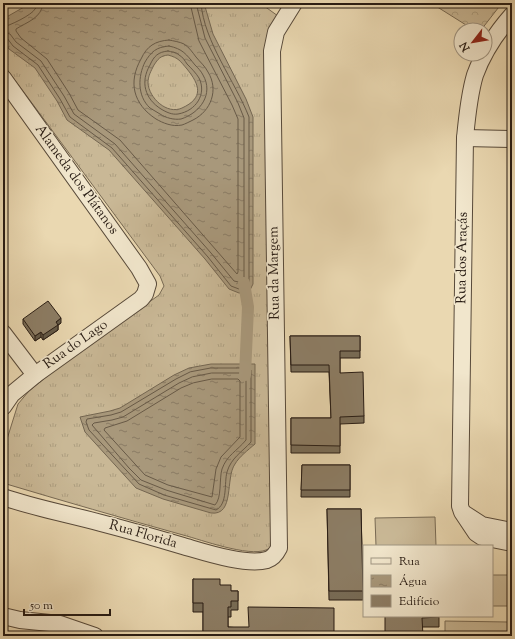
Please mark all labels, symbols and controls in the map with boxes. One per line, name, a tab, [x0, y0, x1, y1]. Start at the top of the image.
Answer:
north arrow	[453, 22, 493, 62]
text: N	[456, 39, 475, 55]
street label: Alameda dos Plátanos	[29, 121, 123, 239]
street label: Rua dos Araçás	[452, 212, 474, 304]
street label: Rua da Margem	[264, 226, 286, 320]
street label: Rua do Lago	[40, 315, 113, 375]
street label: Rua Florida	[107, 516, 180, 554]
legend	[363, 545, 493, 617]
text: Rua	[399, 553, 420, 571]
text: Água	[399, 573, 427, 591]
scale bar	[24, 591, 110, 617]
text: Edifício	[399, 593, 440, 611]
text: 50 m	[29, 597, 53, 615]

